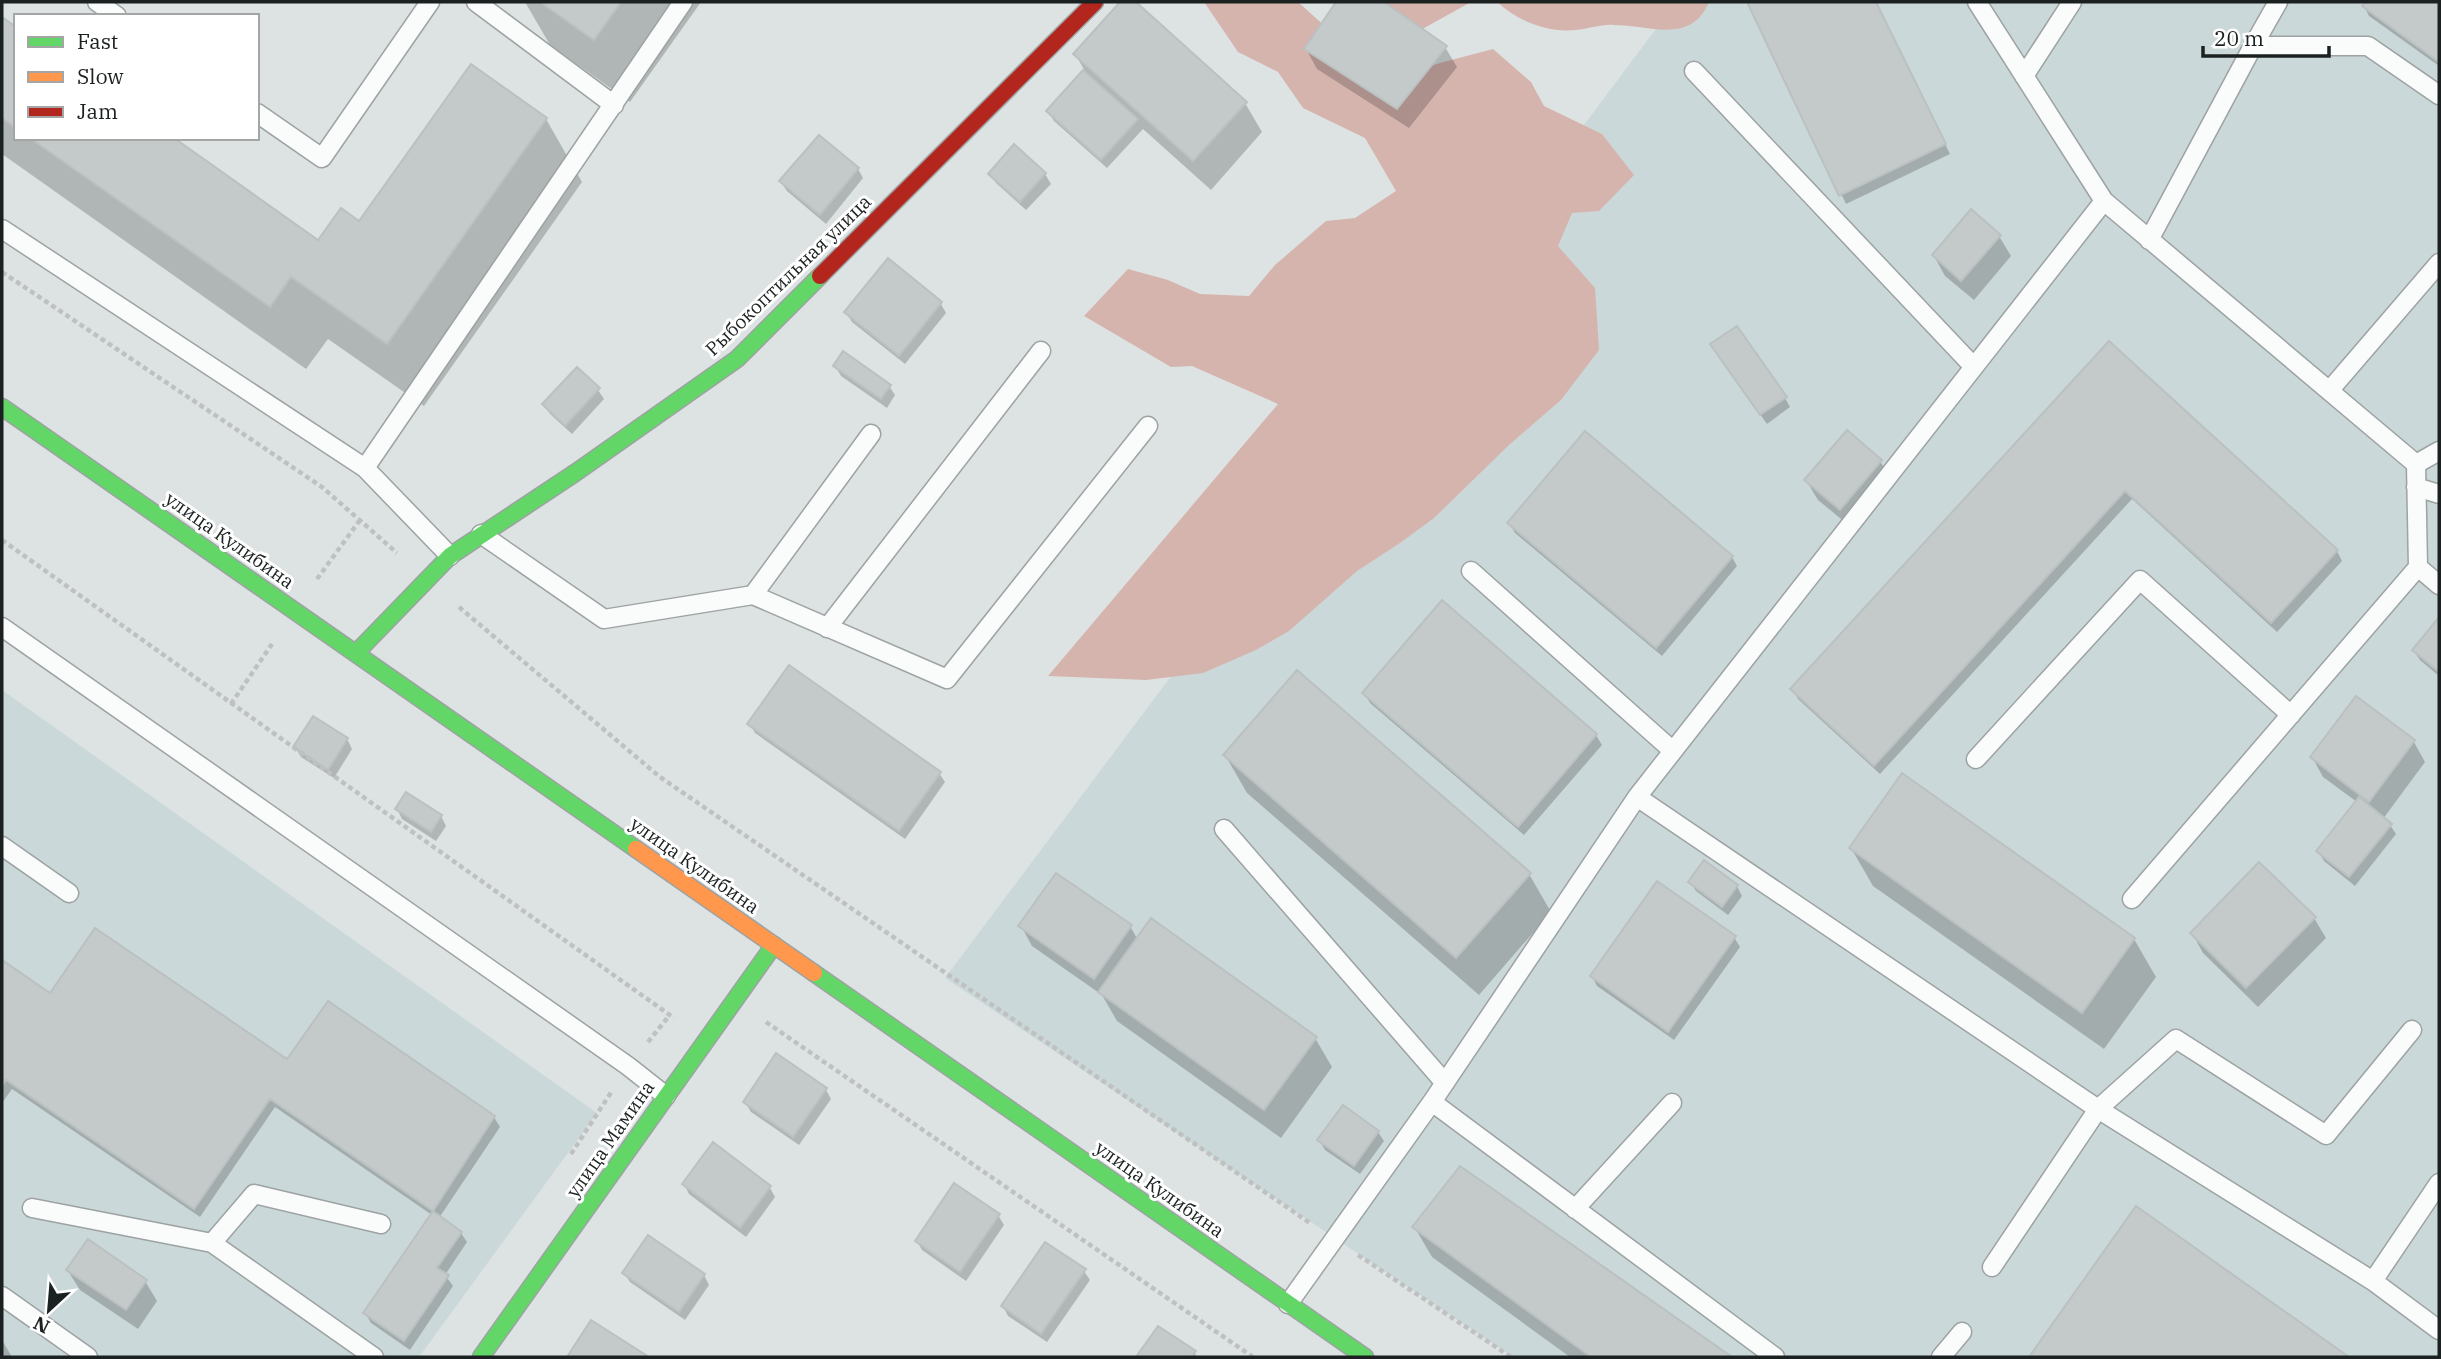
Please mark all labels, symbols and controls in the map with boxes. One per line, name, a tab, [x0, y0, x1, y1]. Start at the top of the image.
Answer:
legend	[14, 14, 259, 140]
scale bar	[2203, 14, 2329, 58]
text: 20 m	[2214, 24, 2264, 52]
text: Fast	[77, 27, 118, 55]
text: Slow	[77, 62, 124, 90]
text: Jam	[77, 97, 118, 125]
street label: Рыбокоптильная улица	[700, 189, 876, 361]
street label: улица Кулибина	[161, 486, 299, 594]
street label: улица Кулибина	[626, 811, 764, 919]
street label: улица Мамина	[561, 1076, 659, 1202]
street label: улица Кулибина	[1091, 1135, 1229, 1243]
north arrow	[14, 1275, 84, 1345]
text: N	[30, 1311, 54, 1339]

